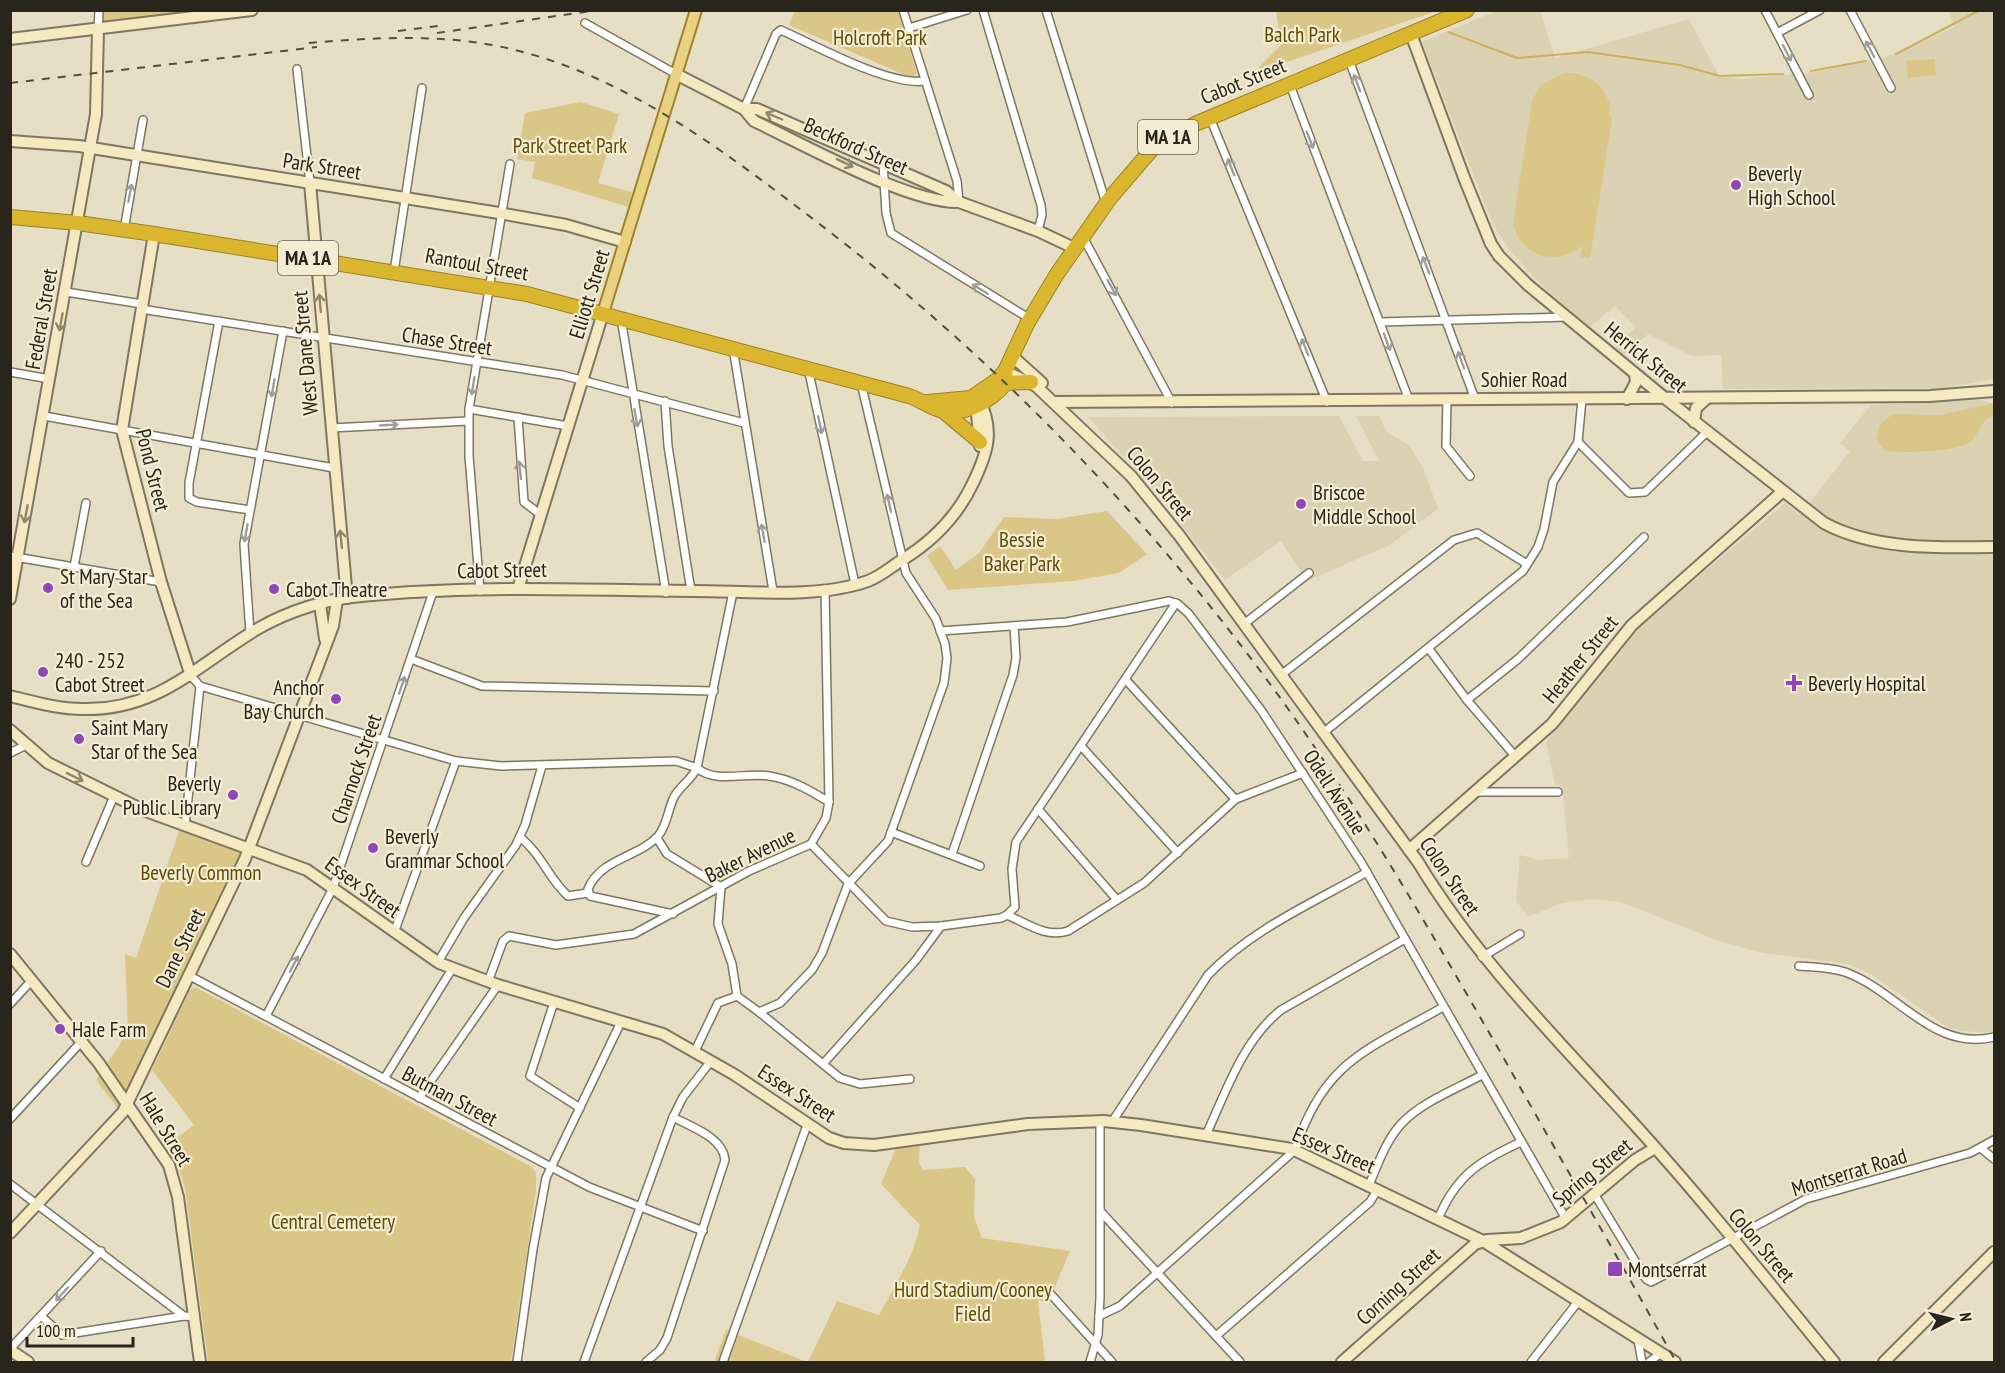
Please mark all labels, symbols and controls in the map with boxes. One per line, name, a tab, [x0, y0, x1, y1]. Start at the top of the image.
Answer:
park label: Balch Park	[1264, 21, 1340, 48]
park label: Holcroft Park	[833, 24, 927, 51]
one-way arrow	[1864, 41, 1875, 59]
one-way arrow	[1782, 43, 1793, 61]
street label: Cabot Street	[1196, 52, 1290, 110]
one-way arrow	[1351, 74, 1362, 92]
one-way arrow	[765, 110, 783, 121]
street label: Beckford Street	[800, 111, 912, 181]
road number: MA 1A	[1138, 120, 1198, 154]
one-way arrow	[1305, 130, 1316, 149]
park label: Park Street Park	[513, 132, 627, 159]
street label: Park Street	[281, 147, 363, 186]
one-way arrow	[836, 158, 854, 170]
one-way arrow	[1225, 159, 1236, 177]
place label: Beverly High School	[1748, 160, 1835, 211]
marker: Beverly High School	[1729, 178, 1743, 192]
one-way arrow	[125, 183, 136, 203]
road number: MA 1A	[278, 241, 338, 275]
street label: Rantoul Street	[423, 242, 531, 286]
street label: Elliott Street	[563, 246, 615, 342]
one-way arrow	[1420, 256, 1431, 275]
street label: Federal Street	[19, 266, 63, 372]
one-way arrow	[1106, 279, 1118, 296]
one-way arrow	[972, 282, 989, 294]
street label: West Dane Street	[286, 290, 324, 416]
one-way arrow	[314, 294, 325, 314]
one-way arrow	[55, 312, 66, 331]
street label: Herrick Street	[1599, 315, 1693, 399]
street label: Chase Street	[400, 321, 494, 361]
one-way arrow	[1383, 332, 1394, 351]
one-way arrow	[1299, 339, 1310, 357]
one-way arrow	[1454, 351, 1465, 369]
street label: Sohier Road	[1481, 366, 1567, 393]
one-way arrow	[467, 376, 478, 396]
one-way arrow	[267, 378, 278, 398]
one-way arrow	[631, 407, 642, 427]
one-way arrow	[815, 415, 826, 434]
one-way arrow	[378, 419, 398, 430]
street label: Pond Street	[130, 426, 176, 514]
street label: Colon Street	[1121, 440, 1199, 526]
one-way arrow	[514, 461, 525, 481]
place label: Briscoe Middle School	[1313, 479, 1416, 530]
one-way arrow	[883, 493, 895, 512]
marker: Briscoe Middle School	[1294, 497, 1308, 511]
one-way arrow	[20, 504, 31, 523]
one-way arrow	[240, 523, 251, 543]
one-way arrow	[757, 524, 768, 544]
park label: Bessie Baker Park	[984, 526, 1060, 577]
one-way arrow	[335, 530, 346, 550]
street label: Cabot Street	[457, 556, 547, 584]
place label: St Mary Star of the Sea	[60, 563, 148, 614]
place label: Cabot Theatre	[286, 576, 388, 603]
marker: St Mary Star of the Sea	[41, 581, 55, 595]
marker: Cabot Theatre	[267, 582, 281, 596]
street label: Heather Street	[1536, 609, 1624, 709]
place label: 240 - 252 Cabot Street	[55, 647, 145, 698]
marker: 240 - 252 Cabot Street	[36, 665, 50, 679]
place label: Beverly Hospital	[1808, 670, 1926, 697]
place label: Anchor Bay Church	[244, 674, 324, 725]
marker: Beverly Hospital	[1785, 674, 1803, 692]
one-way arrow	[398, 676, 409, 695]
marker: Anchor Bay Church	[329, 692, 343, 706]
street label: Charnock Street	[325, 710, 387, 827]
place label: Saint Mary Star of the Sea	[91, 714, 197, 765]
marker: Saint Mary Star of the Sea	[72, 732, 86, 746]
street label: Odell Avenue	[1298, 744, 1372, 840]
place label: Beverly Public Library	[123, 770, 221, 821]
one-way arrow	[66, 772, 84, 783]
marker: Beverly Public Library	[226, 788, 240, 802]
street label: Baker Avenue	[700, 821, 800, 889]
place label: Beverly Grammar School	[385, 823, 504, 874]
street label: Colon Street	[1414, 831, 1486, 921]
marker: Beverly Grammar School	[366, 841, 380, 855]
street label: Essex Street	[320, 850, 407, 924]
park label: Beverly Common	[140, 859, 262, 886]
street label: Dane Street	[149, 904, 211, 992]
one-way arrow	[288, 955, 300, 973]
place label: Hale Farm	[72, 1016, 146, 1043]
marker: Hale Farm	[53, 1022, 67, 1036]
street label: Essex Street	[753, 1058, 841, 1128]
street label: Butman Street	[398, 1060, 502, 1132]
street label: Hale Street	[134, 1087, 199, 1171]
street label: Essex Street	[1288, 1120, 1380, 1180]
street label: Spring Street	[1547, 1132, 1637, 1212]
street label: Montserrat Road	[1788, 1142, 1910, 1202]
street label: Colon Street	[1723, 1202, 1801, 1288]
park label: Central Cemetery	[271, 1208, 395, 1235]
street label: Corning Street	[1350, 1241, 1446, 1331]
place label: Montserrat	[1628, 1256, 1707, 1283]
marker: Montserrat	[1606, 1260, 1624, 1278]
park label: Hurd Stadium/Cooney Field	[894, 1276, 1052, 1327]
one-way arrow	[55, 1286, 69, 1301]
north arrow	[1921, 1289, 1981, 1349]
scale bar	[27, 1310, 134, 1348]
text: N	[1955, 1312, 1976, 1323]
text: 100 m	[36, 1319, 76, 1342]

